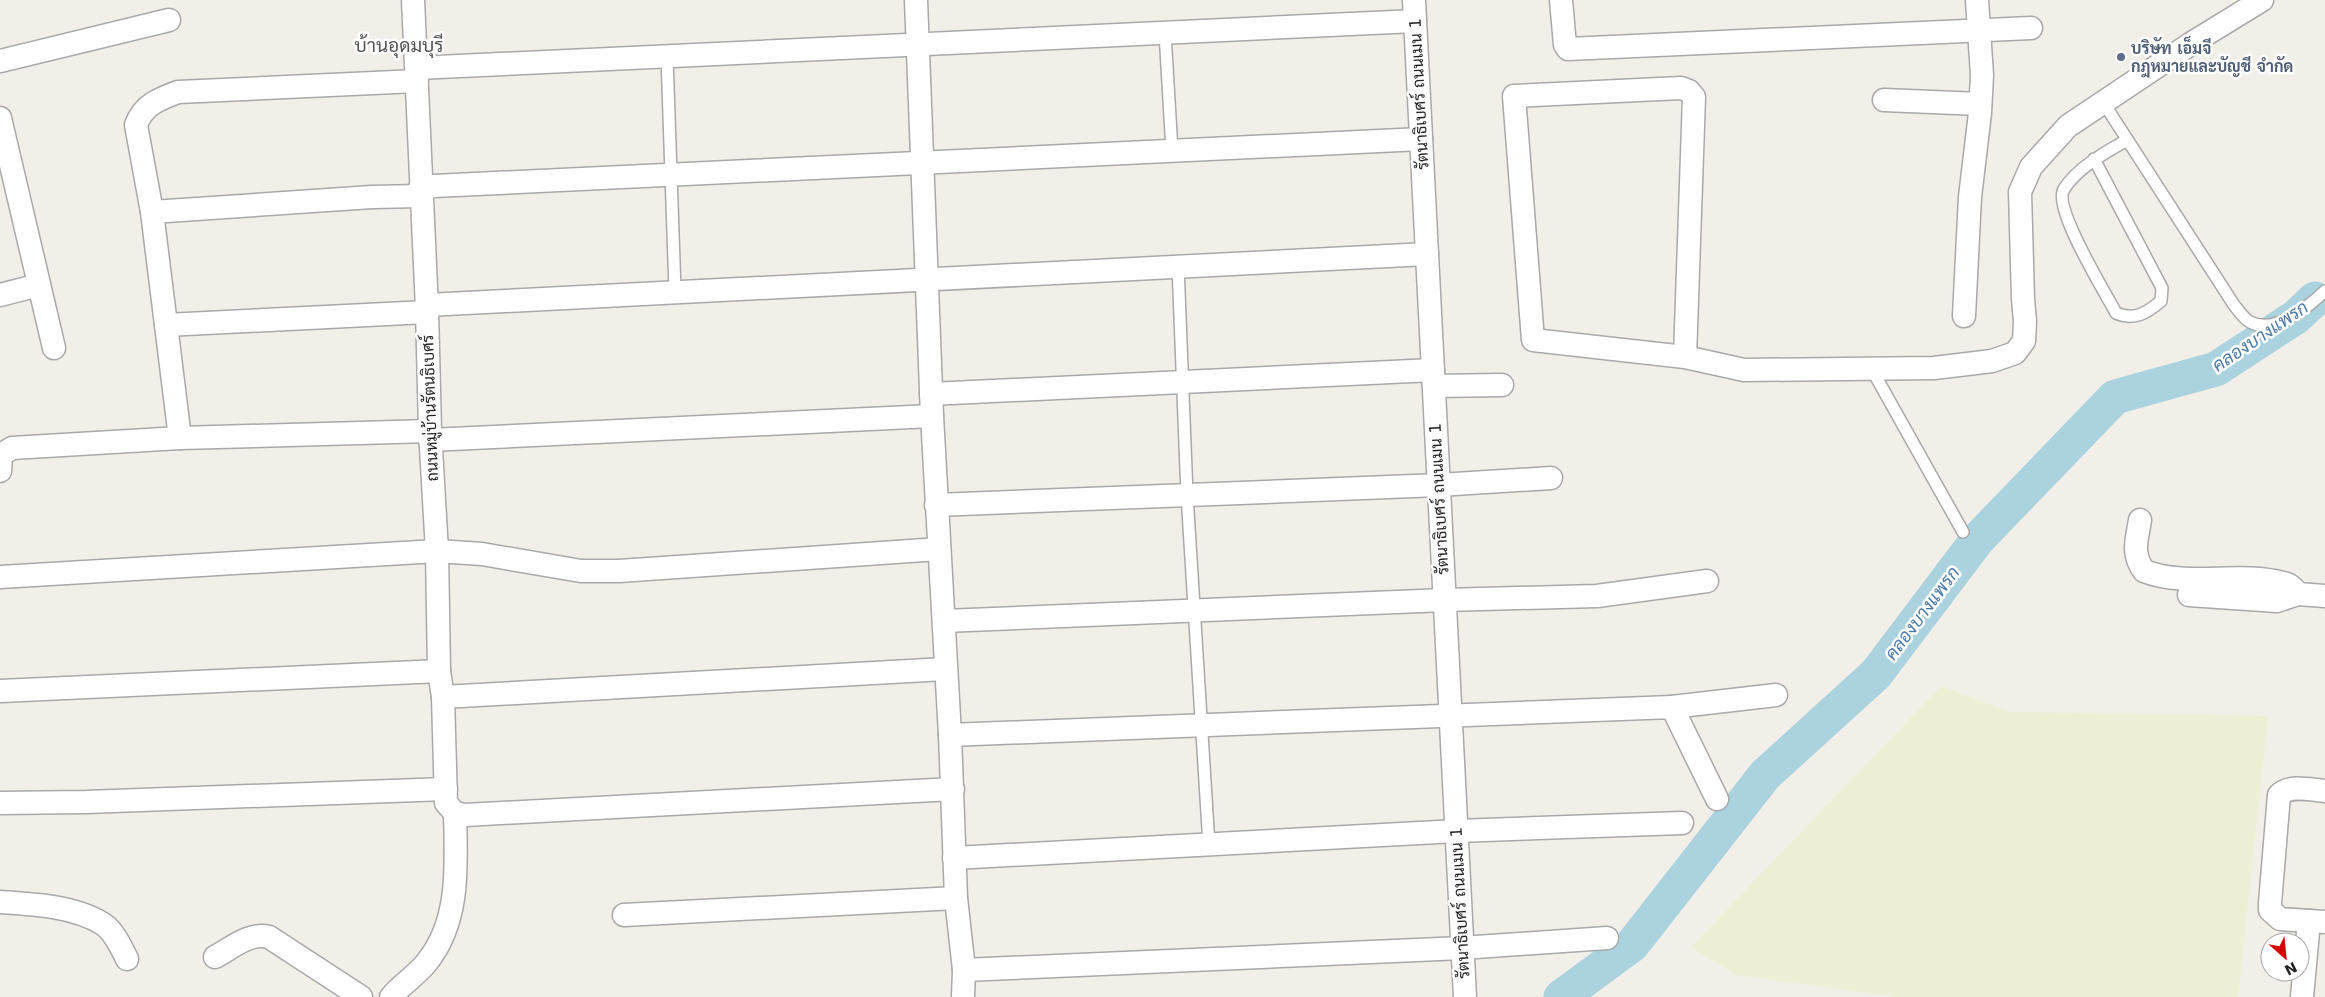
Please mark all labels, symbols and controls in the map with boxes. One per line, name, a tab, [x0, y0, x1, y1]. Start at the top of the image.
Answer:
street label: รัตนาธิเบศร์ ถนนเมน 1	[1403, 18, 1432, 170]
district label: บ้านอุดมบุรี	[354, 33, 444, 58]
place label: บริษัท เอ็มจี กฎหมายและบัญชี จำกัด	[2131, 35, 2293, 78]
marker: บริษัท เอ็มจี กฎหมายและบัญชี จำกัด	[2115, 51, 2127, 63]
water label: คลองบางแพรก	[2208, 296, 2312, 376]
street label: ถนนหมู่บ้านรัตนธิเบศร์	[415, 334, 444, 482]
street label: รัตนาธิเบศร์ ถนนเมน 1	[1423, 423, 1452, 575]
water label: คลองบางแพรก	[1880, 562, 1964, 664]
street label: รัตนาธิเบศร์ ถนนเมน 1	[1444, 827, 1473, 979]
north arrow	[2260, 932, 2310, 982]
text: N	[2282, 959, 2300, 978]

